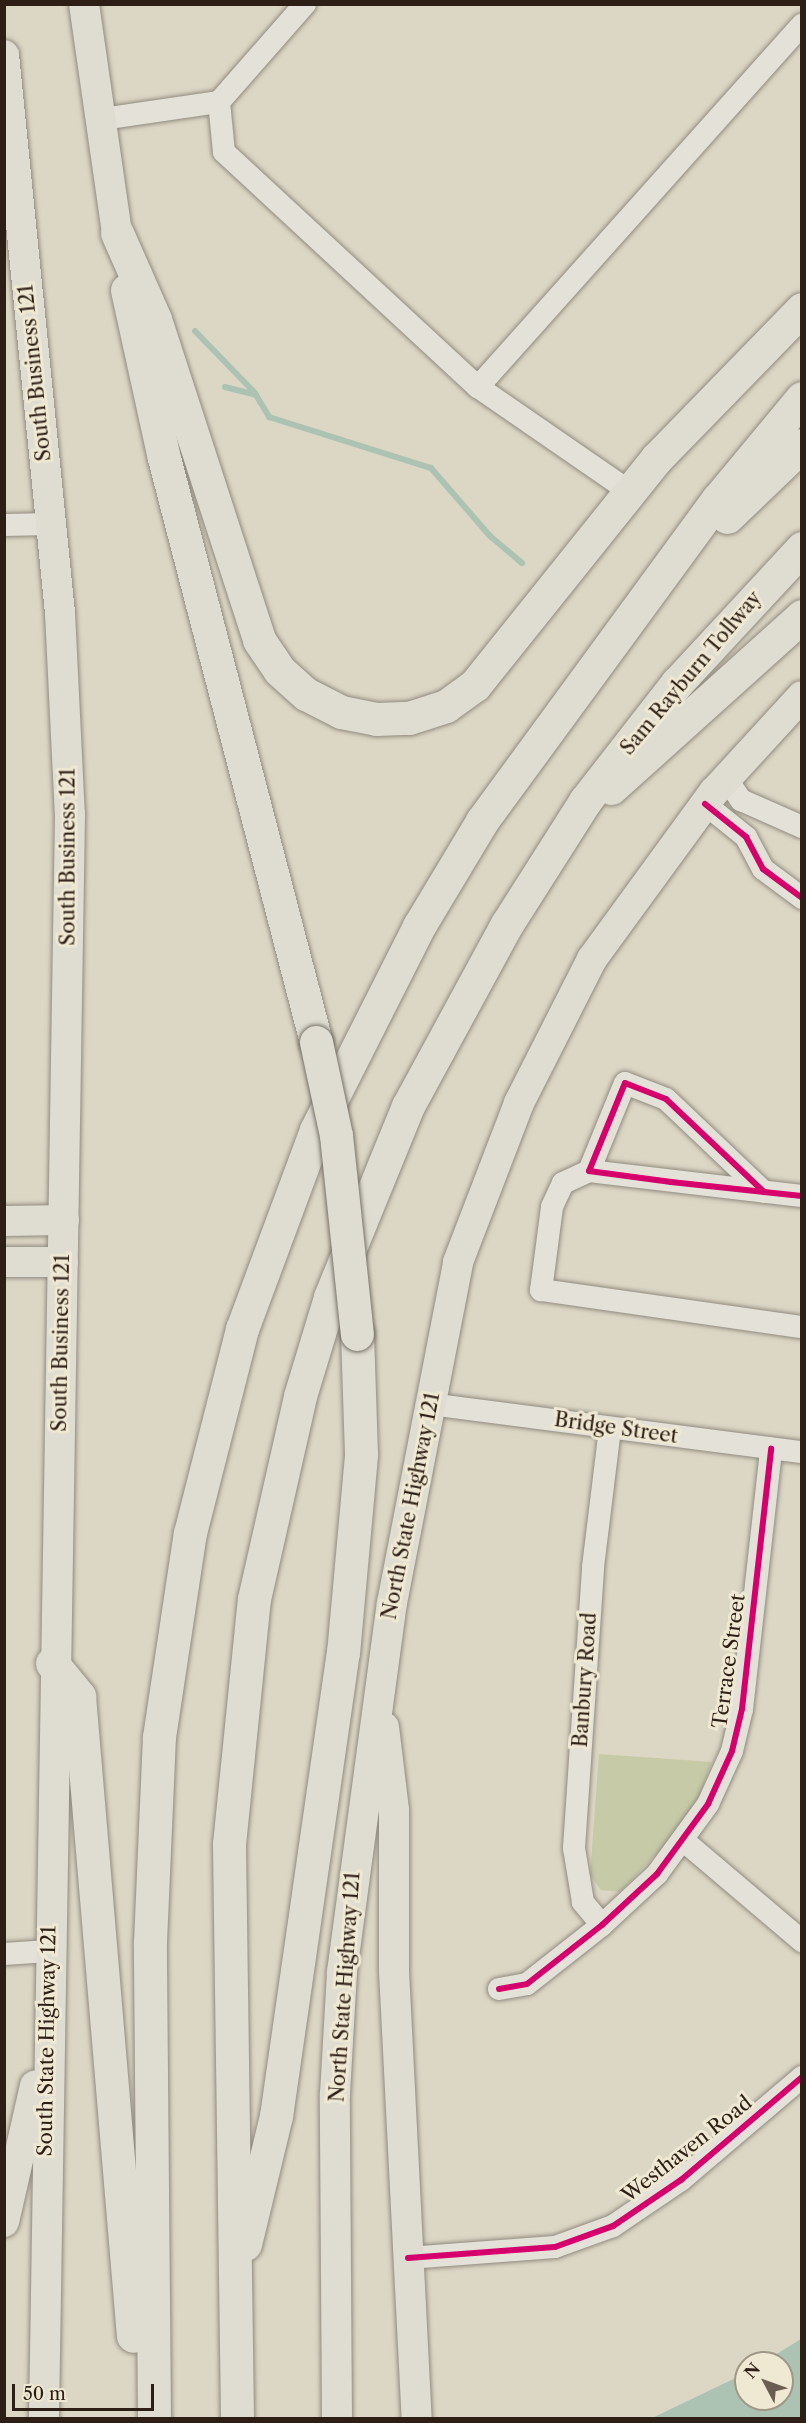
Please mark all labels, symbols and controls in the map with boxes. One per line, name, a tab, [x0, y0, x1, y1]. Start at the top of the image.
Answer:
street label: South Business 121	[14, 284, 56, 462]
street label: Sam Rayburn Tollway	[615, 586, 767, 760]
street label: South Business 121	[56, 768, 80, 946]
street label: South Business 121	[47, 1254, 75, 1432]
street label: North State Highway 121	[377, 1390, 445, 1622]
street label: Bridge Street	[553, 1407, 679, 1449]
street label: Terrace Street	[708, 1592, 750, 1730]
street label: Banbury Road	[568, 1611, 602, 1749]
street label: North State Highway 121	[325, 1871, 365, 2103]
street label: South State Highway 121	[33, 1925, 61, 2157]
street label: Westhaven Road	[617, 2091, 757, 2207]
north arrow	[734, 2351, 794, 2411]
text: N	[740, 2359, 764, 2382]
scale bar	[15, 2372, 158, 2410]
text: 50 m	[23, 2383, 66, 2405]

